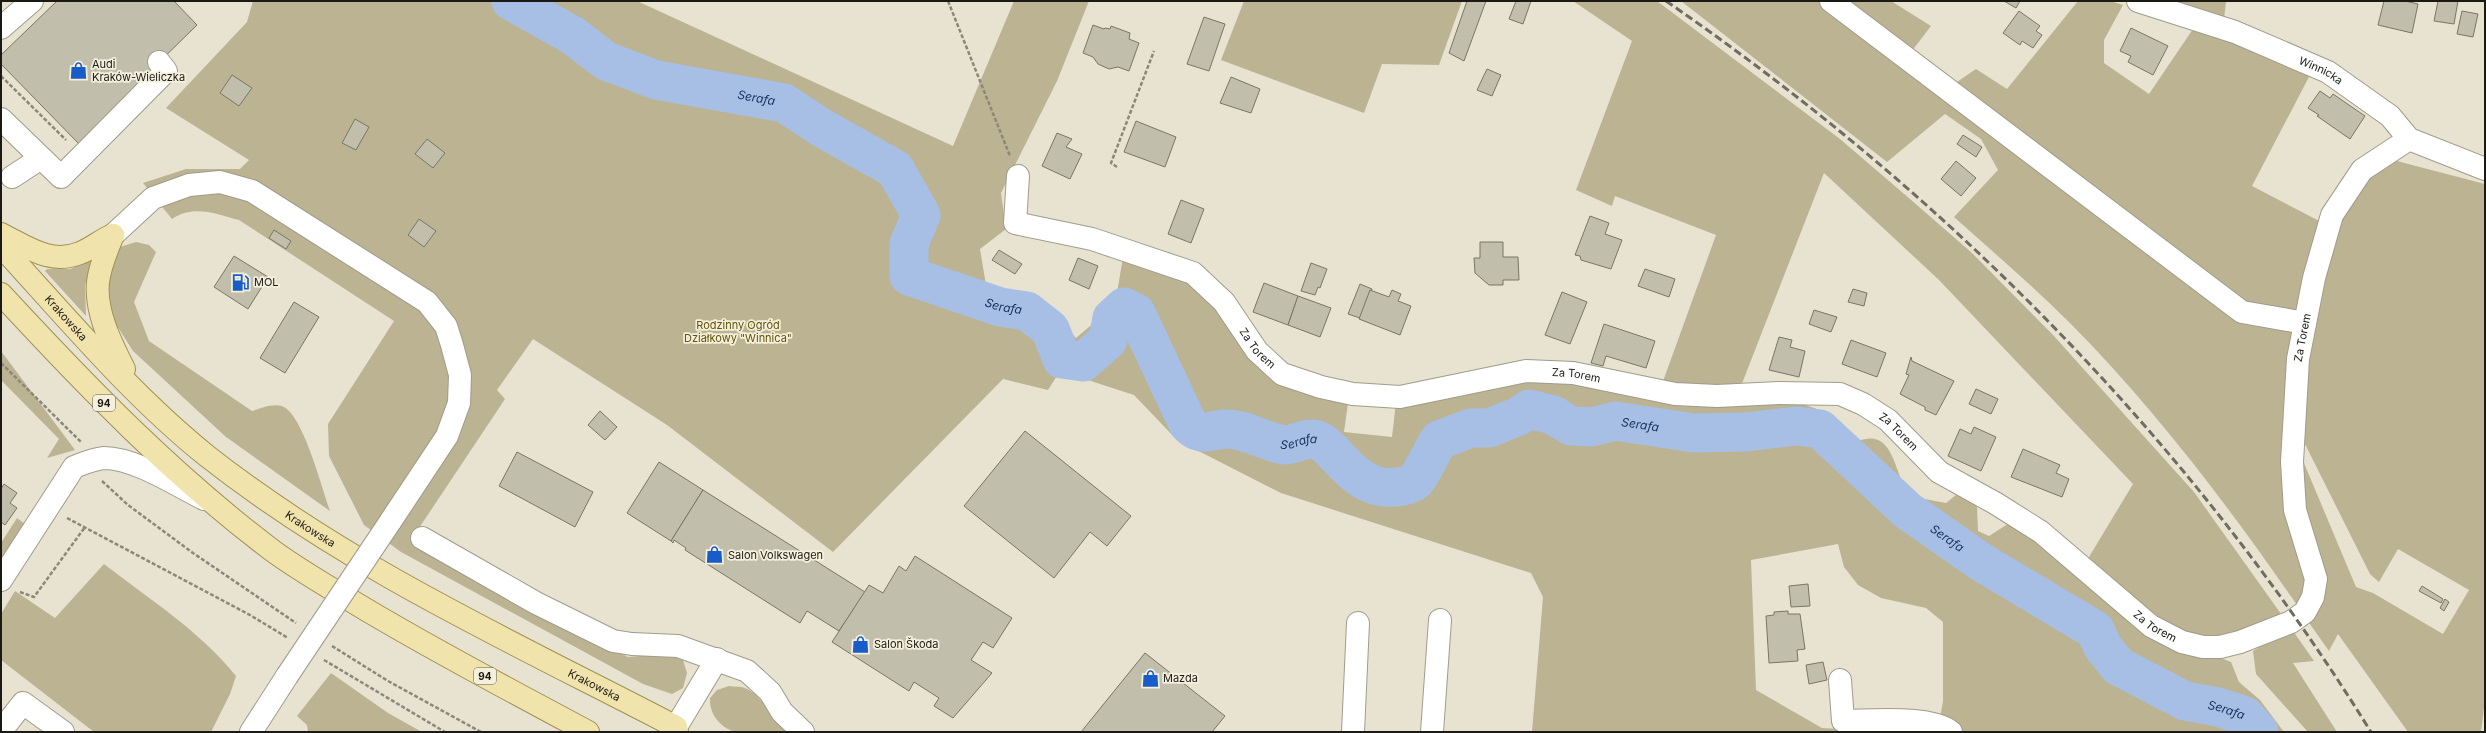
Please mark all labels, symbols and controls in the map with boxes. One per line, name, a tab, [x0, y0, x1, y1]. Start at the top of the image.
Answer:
street label: Winnicka	[2297, 53, 2346, 87]
place label: Audi Kraków-Wieliczka	[92, 57, 185, 84]
shop icon: Audi Kraków-Wieliczka	[69, 60, 89, 80]
water label: Serafa	[736, 87, 776, 108]
fuel station icon: MOL	[231, 272, 251, 292]
place label: MOL	[254, 275, 279, 289]
street label: Krakowska	[42, 292, 90, 344]
water label: Serafa	[983, 294, 1023, 317]
street label: Za Torem	[2291, 312, 2314, 363]
park label: Rodzinny Ogród Działkowy "Winnica"	[684, 318, 792, 345]
street label: Za Torem	[1236, 325, 1278, 372]
street label: Za Torem	[1552, 365, 1602, 386]
road number: 94	[93, 395, 115, 411]
street label: Za Torem	[1877, 409, 1921, 453]
water label: Serafa	[1620, 414, 1660, 435]
water label: Serafa	[1279, 431, 1318, 452]
street label: Krakowska	[282, 508, 338, 550]
water label: Serafa	[1928, 521, 1967, 555]
shop icon: Salon Volkswagen	[705, 545, 725, 565]
place label: Salon Volkswagen	[728, 548, 823, 562]
street label: Za Torem	[2131, 607, 2179, 645]
shop icon: Salon Škoda	[851, 634, 871, 654]
place label: Salon Škoda	[874, 637, 938, 651]
street label: Krakowska	[566, 666, 623, 704]
road number: 94	[474, 668, 496, 684]
shop icon: Mazda	[1140, 668, 1160, 688]
place label: Mazda	[1163, 671, 1198, 685]
water label: Serafa	[2207, 697, 2247, 722]

